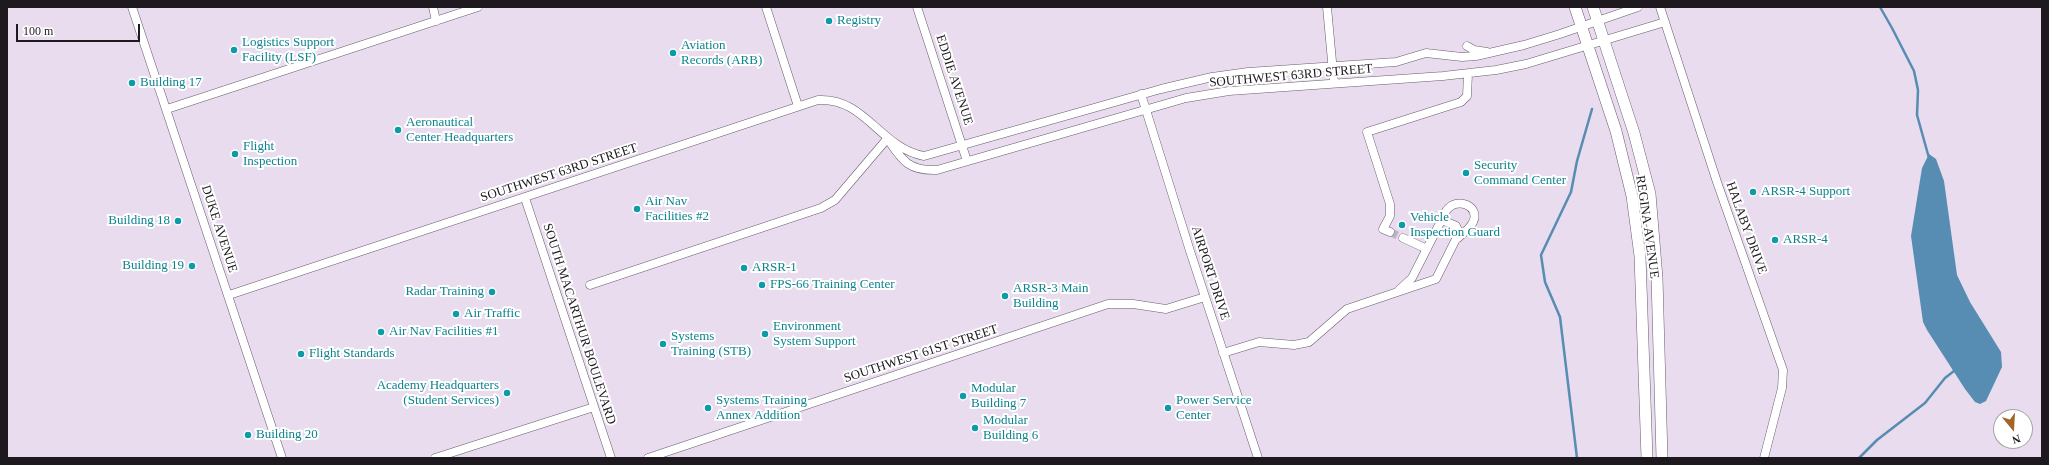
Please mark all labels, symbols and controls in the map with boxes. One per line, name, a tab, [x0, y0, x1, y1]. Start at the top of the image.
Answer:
place label: Registry	[837, 13, 881, 29]
scale bar	[18, 16, 142, 42]
marker: Registry	[824, 16, 834, 26]
text: 100 m	[23, 24, 53, 38]
street label: EDDIE AVENUE	[932, 33, 976, 127]
place label: Logistics Support Facility (LSF)	[242, 35, 334, 66]
place label: Aviation Records (ARB)	[681, 38, 762, 69]
marker: Logistics Support Facility (LSF)	[229, 45, 239, 55]
marker: Aviation Records (ARB)	[668, 48, 678, 58]
street label: SOUTHWEST 63RD STREET	[1209, 61, 1373, 91]
place label: Building 17	[140, 75, 202, 91]
marker: Building 17	[127, 78, 137, 88]
place label: Aeronautical Center Headquarters	[406, 115, 513, 146]
marker: Aeronautical Center Headquarters	[393, 125, 403, 135]
place label: Flight Inspection	[243, 139, 297, 170]
street label: SOUTHWEST 63RD STREET	[479, 140, 639, 206]
marker: Flight Inspection	[230, 149, 240, 159]
place label: Security Command Center	[1474, 158, 1566, 189]
marker: Security Command Center	[1461, 168, 1471, 178]
street label: REGINA AVENUE	[1632, 174, 1662, 280]
street label: HALABY DRIVE	[1722, 180, 1770, 276]
street label: DUKE AVENUE	[198, 183, 240, 275]
place label: ARSR-4 Support	[1761, 184, 1850, 200]
marker: ARSR-4 Support	[1748, 187, 1758, 197]
place label: Air Nav Facilities #2	[645, 194, 709, 225]
marker: Air Nav Facilities #2	[632, 204, 642, 214]
place label: Vehicle Inspection Guard	[1410, 210, 1500, 241]
place label: Building 18	[108, 213, 170, 229]
marker: Building 18	[173, 216, 183, 226]
marker: Vehicle Inspection Guard	[1397, 220, 1407, 230]
street label: SOUTH MACARTHUR BOULEVARD	[539, 221, 619, 427]
street label: AIRPORT DRIVE	[1187, 224, 1233, 322]
place label: ARSR-4	[1783, 232, 1828, 248]
marker: ARSR-4	[1770, 235, 1780, 245]
place label: Building 19	[122, 258, 184, 274]
place label: ARSR-1	[752, 260, 797, 276]
marker: Building 19	[187, 261, 197, 271]
marker: ARSR-1	[739, 263, 749, 273]
place label: FPS-66 Training Center	[770, 277, 894, 293]
marker: FPS-66 Training Center	[757, 280, 767, 290]
place label: ARSR-3 Main Building	[1013, 281, 1088, 312]
place label: Radar Training	[405, 284, 484, 300]
marker: Radar Training	[487, 287, 497, 297]
marker: ARSR-3 Main Building	[1000, 291, 1010, 301]
place label: Air Traffic	[464, 306, 520, 322]
marker: Air Traffic	[451, 309, 461, 319]
place label: Environment System Support	[773, 319, 856, 350]
street label: SOUTHWEST 61ST STREET	[842, 322, 1000, 386]
place label: Air Nav Facilities #1	[389, 324, 498, 340]
marker: Air Nav Facilities #1	[376, 327, 386, 337]
place label: Systems Training (STB)	[671, 329, 751, 360]
marker: Environment System Support	[760, 329, 770, 339]
marker: Systems Training (STB)	[658, 339, 668, 349]
place label: Flight Standards	[309, 346, 395, 362]
marker: Flight Standards	[296, 349, 306, 359]
place label: Academy Headquarters (Student Services)	[377, 378, 499, 409]
place label: Modular Building 7	[971, 381, 1026, 412]
marker: Academy Headquarters (Student Services)	[502, 388, 512, 398]
marker: Modular Building 7	[958, 391, 968, 401]
place label: Systems Training Annex Addition	[716, 393, 807, 424]
place label: Power Service Center	[1176, 393, 1251, 424]
marker: Systems Training Annex Addition	[703, 403, 713, 413]
marker: Power Service Center	[1163, 403, 1173, 413]
north arrow	[1993, 409, 2033, 449]
place label: Modular Building 6	[983, 413, 1038, 444]
marker: Modular Building 6	[970, 423, 980, 433]
place label: Building 20	[256, 427, 318, 443]
marker: Building 20	[243, 430, 253, 440]
text: N	[2011, 433, 2022, 446]

